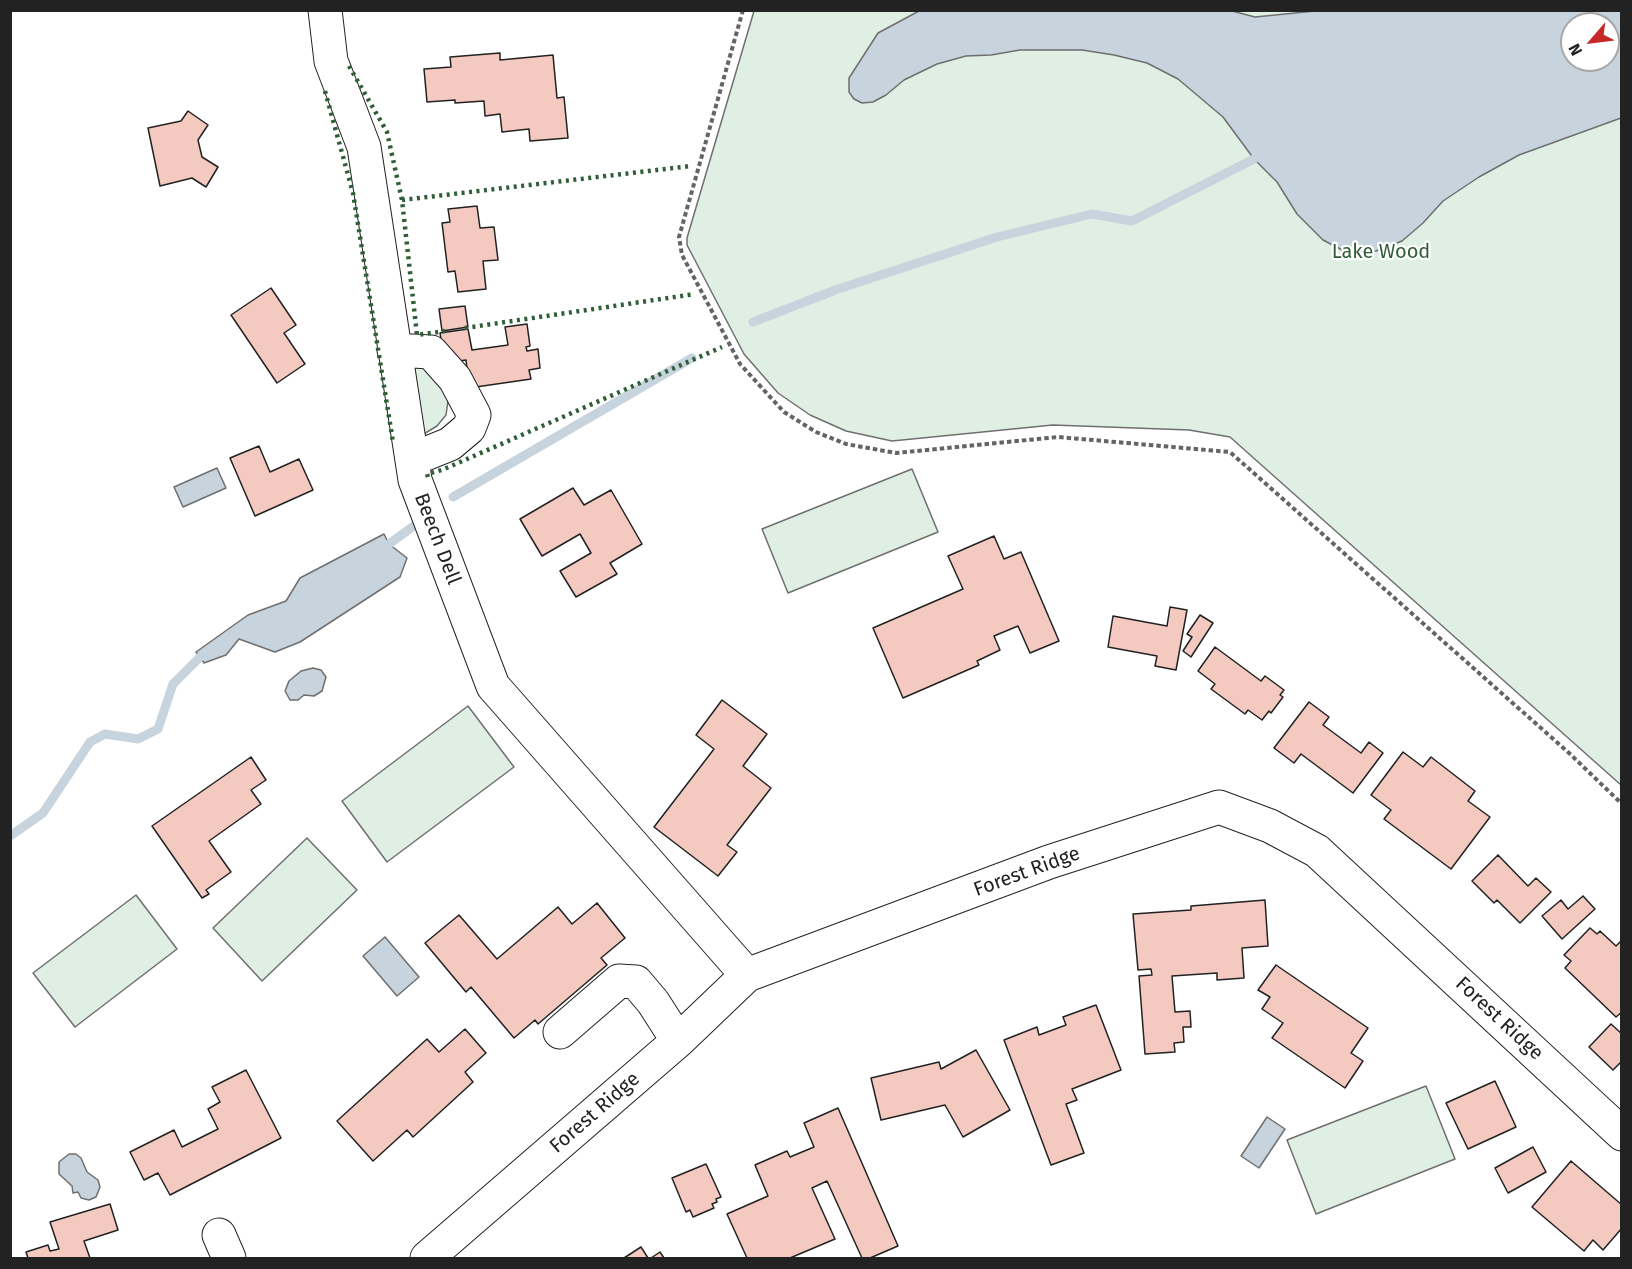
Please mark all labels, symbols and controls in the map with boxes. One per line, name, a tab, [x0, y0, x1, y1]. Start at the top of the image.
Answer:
north arrow	[1560, 12, 1620, 72]
text: N	[1565, 41, 1586, 59]
park label: Lake Wood	[1332, 240, 1430, 264]
street label: Beech Dell	[409, 490, 465, 588]
street label: Forest Ridge	[971, 842, 1083, 902]
street label: Forest Ridge	[1450, 972, 1548, 1066]
street label: Forest Ridge	[545, 1067, 645, 1159]

